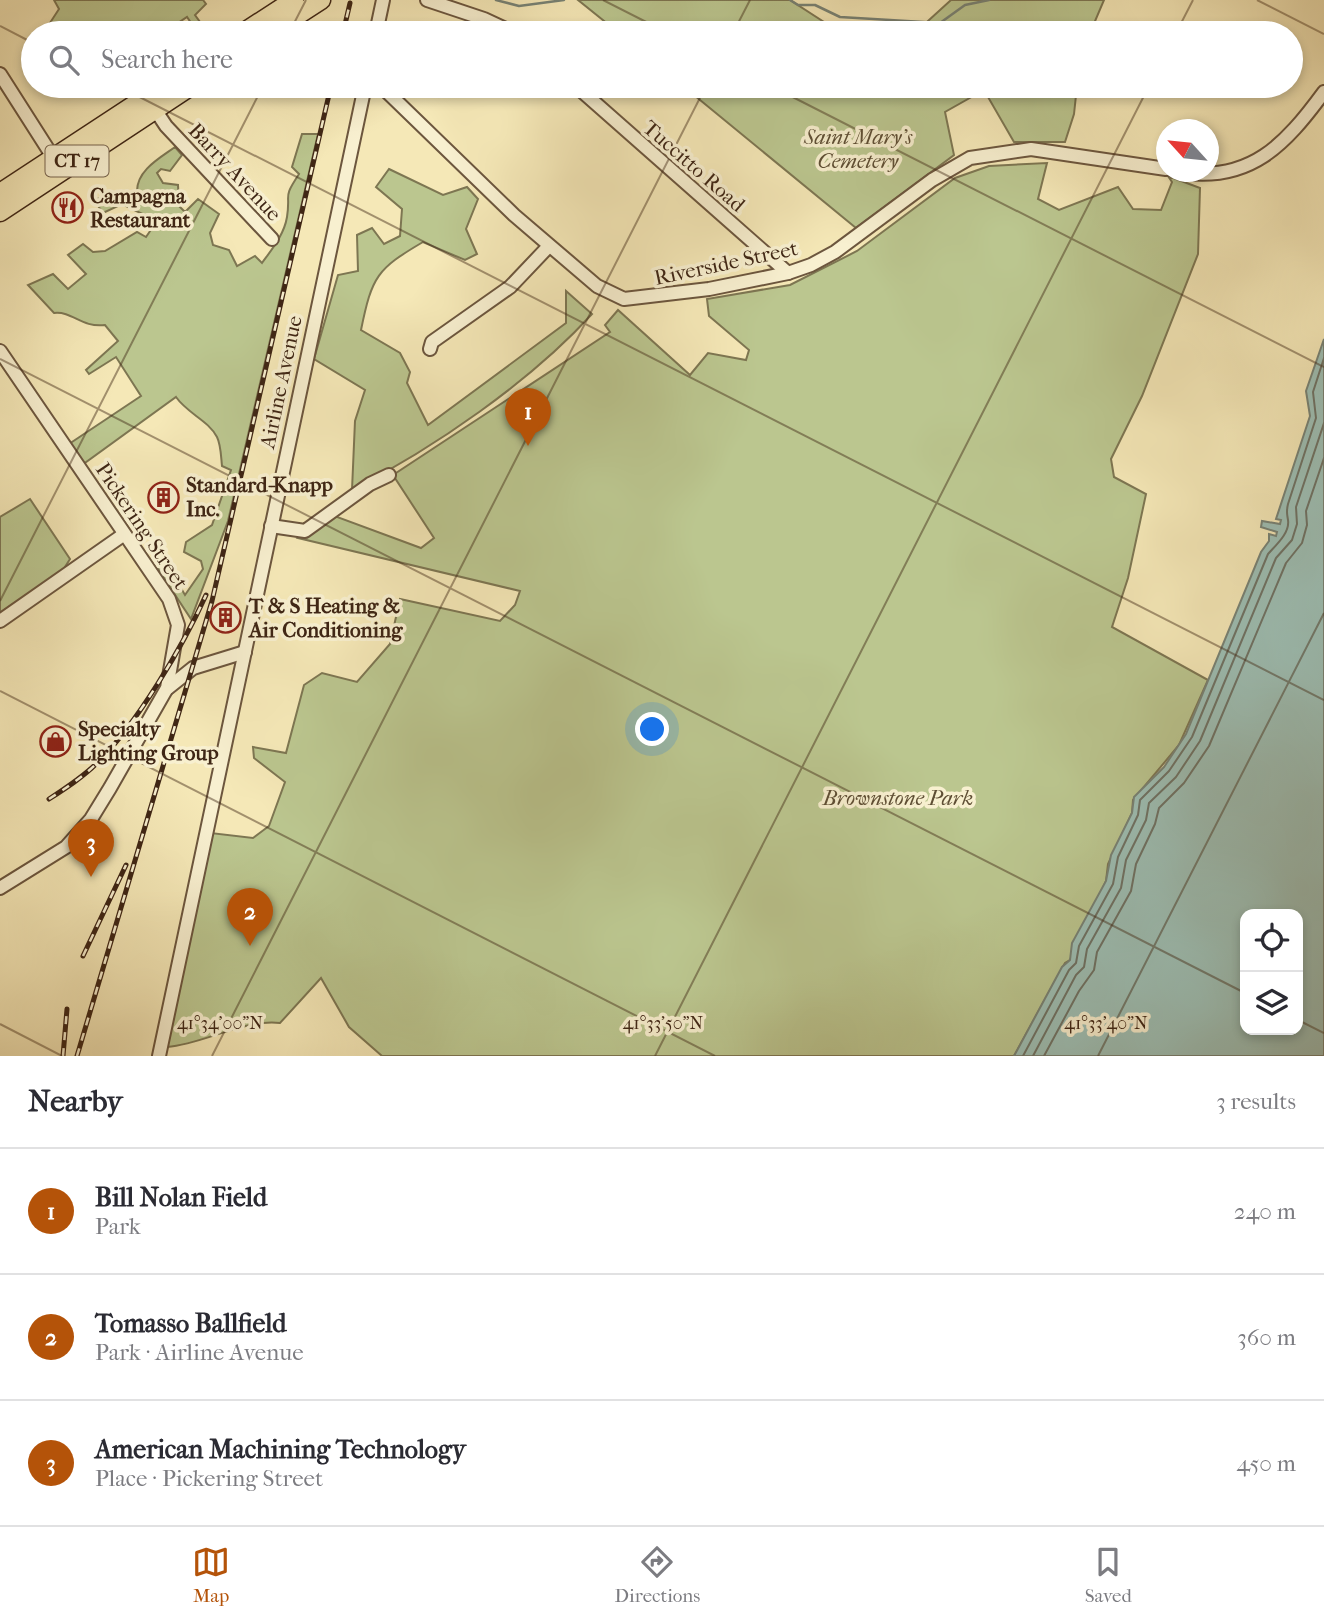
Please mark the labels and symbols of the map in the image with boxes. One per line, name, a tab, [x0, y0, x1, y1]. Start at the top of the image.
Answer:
street label: Tuccitto Road	[638, 115, 750, 217]
street label: Barry Avenue	[184, 118, 286, 226]
north arrow	[1156, 119, 1219, 182]
park label: Saint Mary's Cemetery	[803, 125, 913, 173]
road number: CT 17	[46, 146, 108, 176]
place label: Campagna Restaurant	[90, 184, 191, 232]
restaurant icon: Campagna Restaurant	[50, 191, 84, 225]
street label: Riverside Street	[652, 236, 800, 290]
street label: Airline Avenue	[255, 313, 307, 452]
pin: 1	[505, 388, 551, 446]
street label: Pickering Street	[91, 458, 193, 594]
place label: Standard-Knapp Inc.	[186, 473, 333, 521]
building icon: Standard-Knapp Inc.	[146, 480, 180, 514]
place label: T & S Heating & Air Conditioning	[247, 594, 403, 642]
building icon: T & S Heating & Air Conditioning	[209, 601, 243, 635]
your location	[635, 712, 669, 746]
place label: Specialty Lighting Group	[78, 717, 219, 765]
shop icon: Specialty Lighting Group	[38, 724, 72, 758]
park label: Brownstone Park	[822, 786, 973, 810]
pin: 3	[68, 819, 114, 877]
pin: 2	[227, 888, 273, 946]
text: 41°34'00"N	[177, 1013, 263, 1034]
text: 41°33'50"N	[623, 1013, 704, 1034]
text: 41°33'40"N	[1064, 1013, 1148, 1034]

